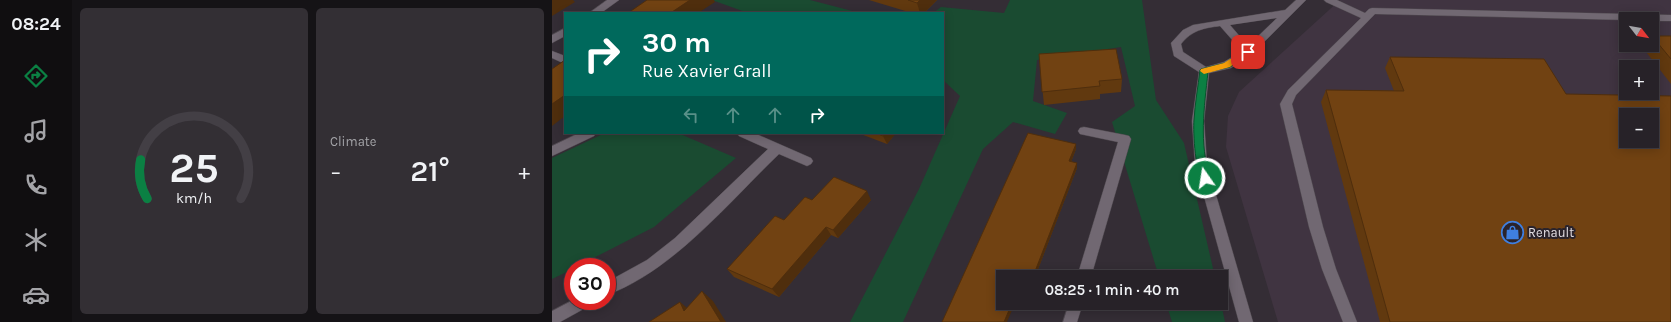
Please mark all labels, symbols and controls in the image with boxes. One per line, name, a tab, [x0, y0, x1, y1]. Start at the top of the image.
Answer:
north arrow	[1619, 12, 1659, 52]
map controls	[1619, 12, 1659, 148]
text: 08:24	[11, 13, 61, 35]
text: 30 m	[642, 26, 711, 59]
icon: right	[576, 28, 628, 80]
pin	[1231, 35, 1265, 69]
icon: arrive	[1237, 41, 1259, 63]
text: Rue Xavier Grall	[642, 60, 771, 82]
button: +	[1619, 60, 1659, 100]
icon: directions	[22, 62, 50, 90]
icon: left	[680, 104, 702, 126]
icon: ahead	[722, 104, 744, 126]
icon: ahead	[764, 104, 786, 126]
icon: right	[806, 104, 828, 126]
button: −	[1619, 108, 1659, 148]
icon: music	[22, 117, 50, 145]
text: Climate	[330, 134, 376, 149]
text: 25	[169, 144, 219, 192]
text: 21°	[410, 153, 450, 189]
position arrow	[1184, 157, 1226, 199]
text: −	[330, 159, 342, 185]
text: +	[518, 159, 530, 185]
icon: phone	[22, 171, 50, 199]
text: km/h	[176, 190, 212, 207]
shop icon: Renault	[1500, 219, 1526, 245]
place label: Renault	[1528, 225, 1574, 240]
icon: climate	[22, 226, 50, 254]
speed limit sign: 30	[564, 258, 616, 310]
icon: car	[22, 281, 50, 309]
text: 08:25 · 1 min · 40 m	[1045, 281, 1179, 299]

